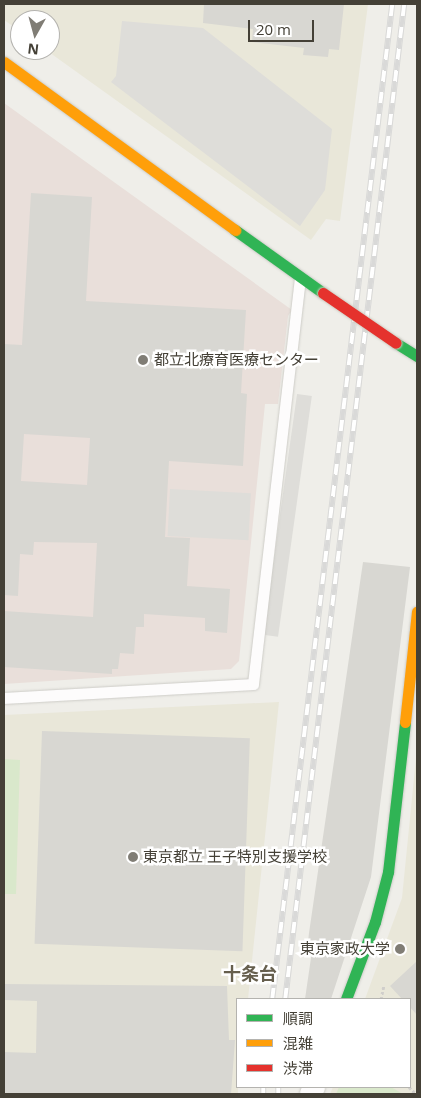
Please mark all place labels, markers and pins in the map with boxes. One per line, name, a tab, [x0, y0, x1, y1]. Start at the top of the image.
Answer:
place label: 都立北療育医療センター	[154, 351, 319, 369]
marker: 都立北療育医療センター	[136, 353, 150, 367]
place label: 東京都立 王子特別支援学校	[143, 848, 327, 866]
marker: 東京都立 王子特別支援学校	[127, 851, 139, 863]
place label: 東京家政大学	[300, 940, 390, 958]
marker: 東京家政大学	[394, 943, 406, 955]

